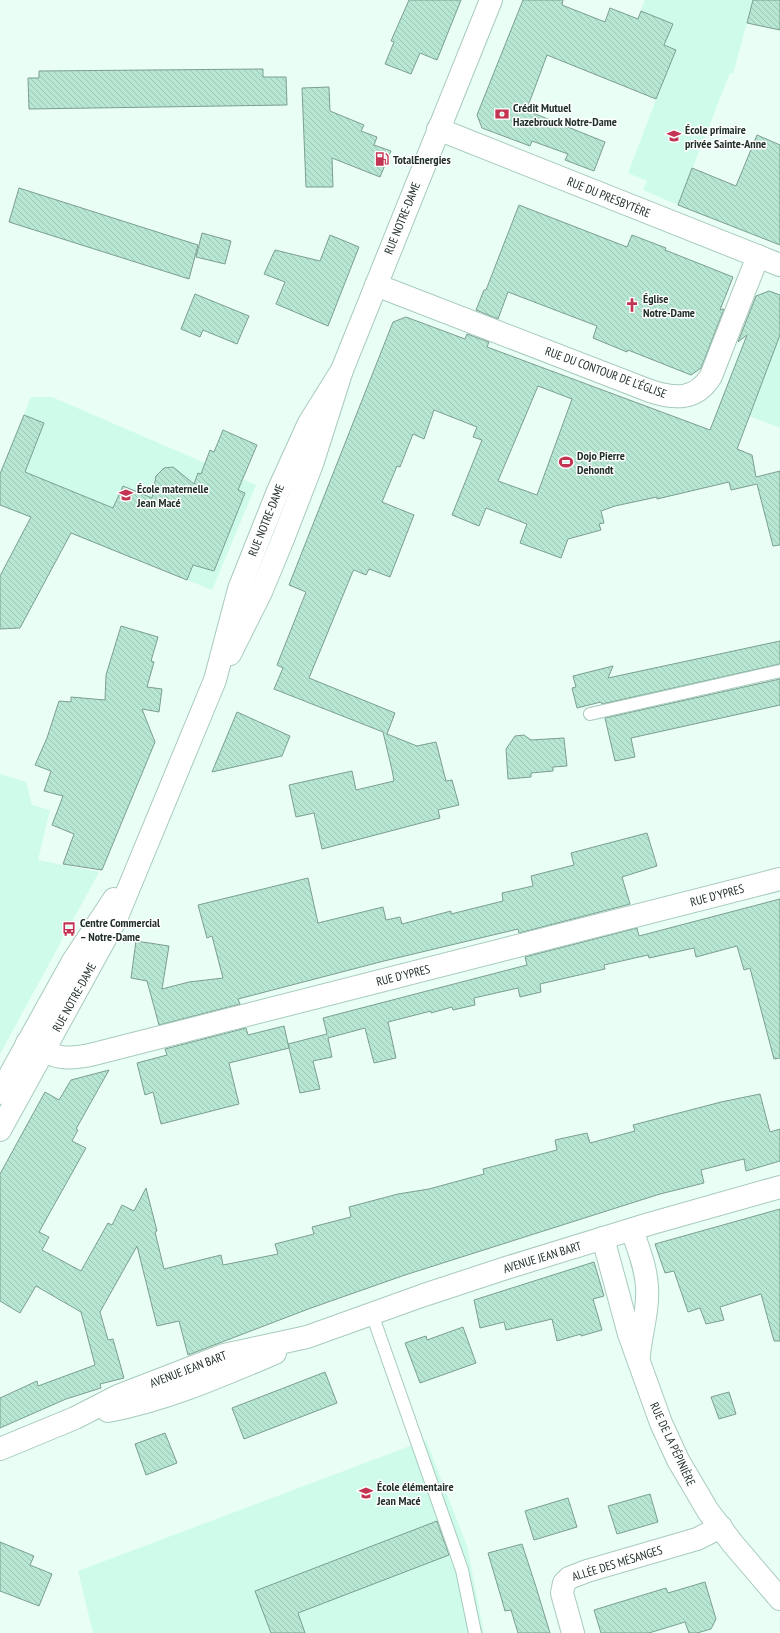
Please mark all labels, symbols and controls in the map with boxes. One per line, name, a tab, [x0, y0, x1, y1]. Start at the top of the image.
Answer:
place label: Crédit Mutuel Hazebrouck Notre-Dame	[513, 100, 617, 129]
bank icon: Crédit Mutuel Hazebrouck Notre-Dame	[494, 106, 510, 122]
place label: École primaire privée Sainte-Anne	[685, 122, 766, 151]
school or university icon: École primaire privée Sainte-Anne	[666, 128, 682, 144]
fuel station icon: TotalEnergies	[374, 151, 390, 167]
place label: TotalEnergies	[393, 152, 451, 167]
street label: RUE DU PRESBYTÈRE	[565, 173, 653, 221]
street label: RUE NOTRE-DAME	[381, 180, 423, 256]
place label: Église Notre-Dame	[643, 291, 695, 320]
church icon: Église Notre-Dame	[624, 297, 640, 313]
street label: RUE DU CONTOUR DE L'ÉGLISE	[543, 343, 669, 401]
place label: Dojo Pierre Dehondt	[577, 448, 625, 477]
sports icon: Dojo Pierre Dehondt	[558, 454, 574, 470]
place label: École maternelle Jean Macé	[136, 481, 209, 510]
street label: RUE NOTRE-DAME	[245, 482, 287, 558]
school or university icon: École maternelle Jean Macé	[118, 487, 134, 503]
street label: RUE D'YPRES	[688, 881, 746, 909]
place label: Centre Commercial – Notre-Dame	[80, 915, 160, 944]
bus stop icon: Centre Commercial – Notre-Dame	[61, 921, 77, 937]
street label: RUE NOTRE-DAME	[49, 960, 99, 1034]
street label: RUE D'YPRES	[374, 961, 432, 989]
street label: AVENUE JEAN BART	[501, 1238, 583, 1276]
street label: AVENUE JEAN BART	[148, 1347, 229, 1391]
street label: RUE DE LA PÉPINIÈRE	[647, 1400, 699, 1488]
place label: École élémentaire Jean Macé	[376, 1479, 454, 1508]
school or university icon: École élémentaire Jean Macé	[358, 1485, 374, 1501]
street label: ALLÉE DES MÉSANGES	[570, 1542, 664, 1584]

